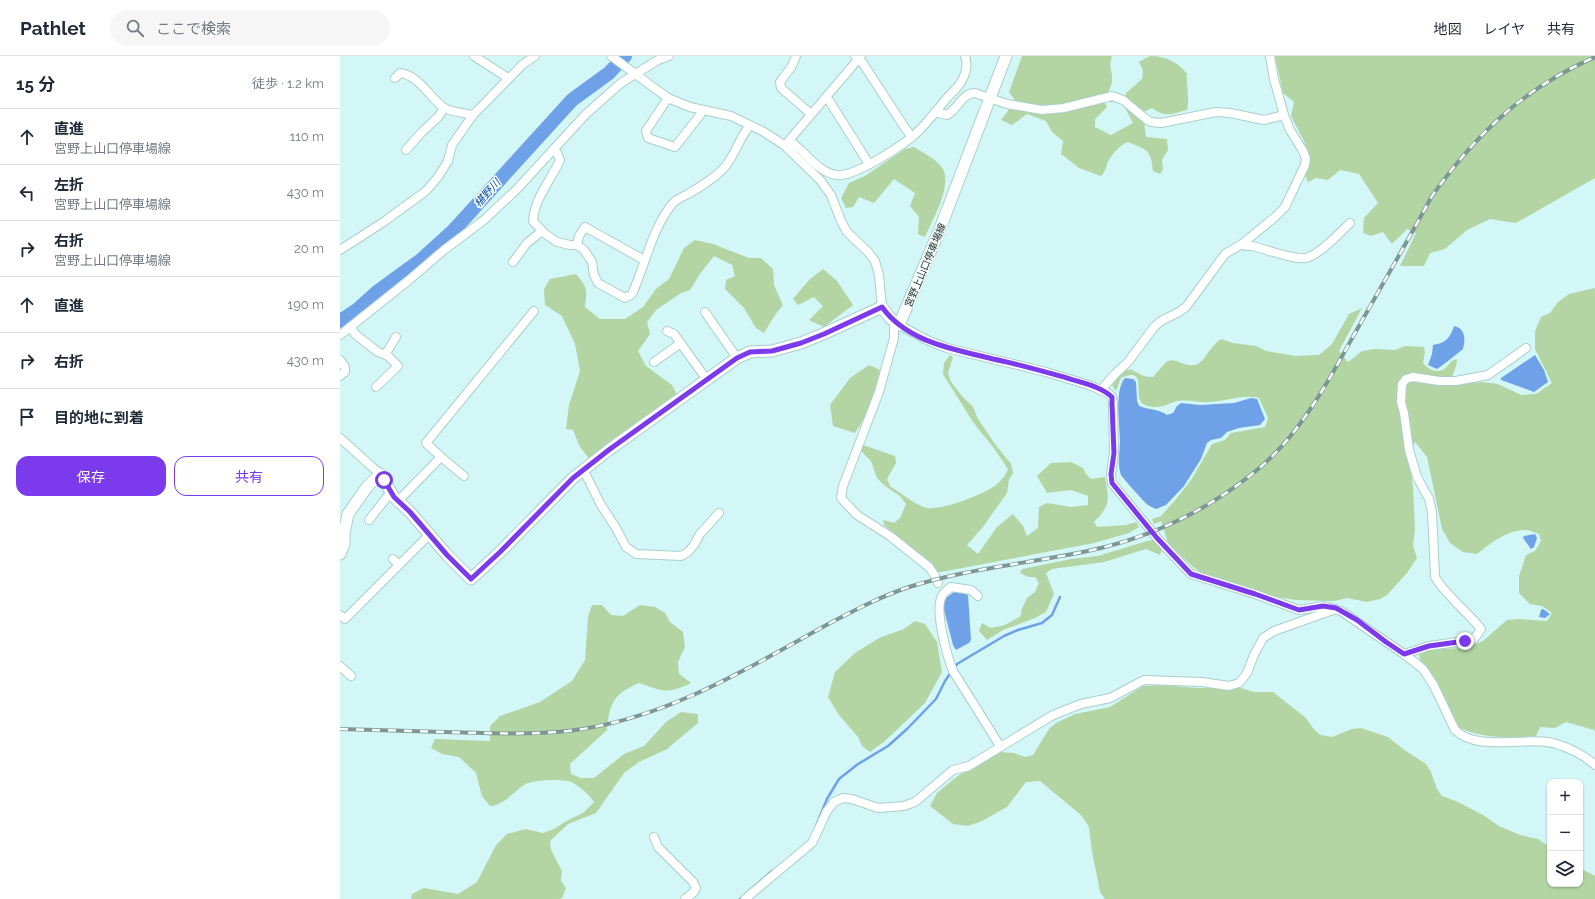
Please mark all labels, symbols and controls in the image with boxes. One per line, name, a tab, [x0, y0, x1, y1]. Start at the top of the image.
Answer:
search box	[110, 10, 390, 46]
text: Pathlet	[20, 17, 86, 39]
icon: search	[124, 17, 146, 39]
text: ここで検索	[156, 20, 231, 38]
text: 地図	[1433, 21, 1461, 37]
text: レイヤ	[1483, 21, 1525, 37]
text: 共有	[1547, 21, 1575, 37]
text: 15 分	[16, 74, 55, 94]
text: 徒歩 · 1.2 km	[252, 76, 324, 91]
text: 直進	[54, 120, 84, 138]
icon: ahead	[16, 126, 38, 148]
text: 110 m	[290, 129, 324, 144]
text: 宮野上山口停車場線	[54, 141, 171, 156]
text: 左折	[54, 176, 84, 194]
water label: 椹野川	[472, 176, 504, 210]
icon: left	[16, 182, 38, 204]
text: 430 m	[287, 185, 324, 200]
text: 宮野上山口停車場線	[54, 197, 171, 212]
street label: 宮野上山口停車場線	[903, 222, 948, 309]
text: 右折	[54, 232, 84, 250]
icon: right	[16, 238, 38, 260]
text: 20 m	[294, 241, 324, 256]
text: 宮野上山口停車場線	[54, 253, 171, 268]
icon: ahead	[16, 294, 38, 316]
text: 直進	[54, 297, 84, 315]
text: 190 m	[288, 297, 324, 312]
icon: right	[16, 350, 38, 372]
text: 右折	[54, 353, 84, 371]
text: 430 m	[287, 353, 324, 368]
icon: arrive	[16, 406, 38, 428]
text: 目的地に到着	[54, 409, 144, 427]
button: 保存	[16, 456, 166, 496]
button: 共有	[174, 456, 324, 496]
route start	[375, 471, 393, 489]
route end	[1456, 632, 1474, 650]
map controls	[1547, 779, 1583, 887]
button: +	[1547, 779, 1583, 815]
button: −	[1547, 815, 1583, 851]
button: layers	[1547, 851, 1583, 887]

